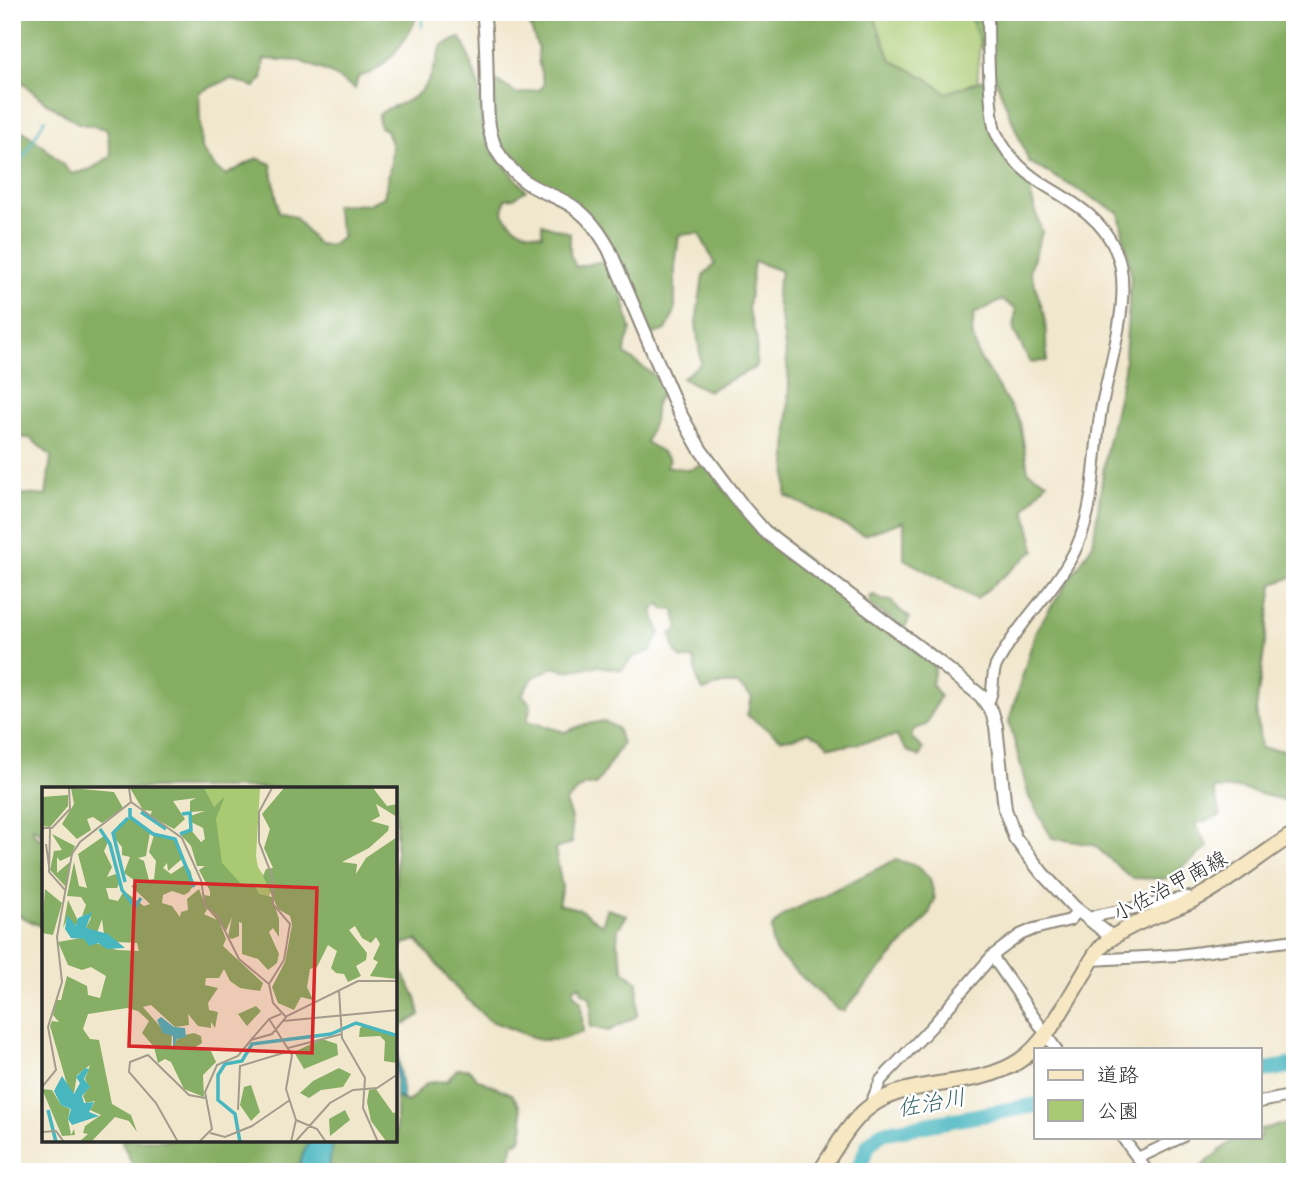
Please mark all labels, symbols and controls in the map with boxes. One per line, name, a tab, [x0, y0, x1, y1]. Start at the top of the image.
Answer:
inset map	[42, 787, 397, 1142]
street label: 小佐治甲南線	[1106, 840, 1232, 928]
legend	[1034, 1048, 1262, 1138]
text: 道路	[1097, 1057, 1139, 1089]
water label: 佐治川	[894, 1078, 968, 1124]
text: 公園	[1097, 1093, 1139, 1125]

